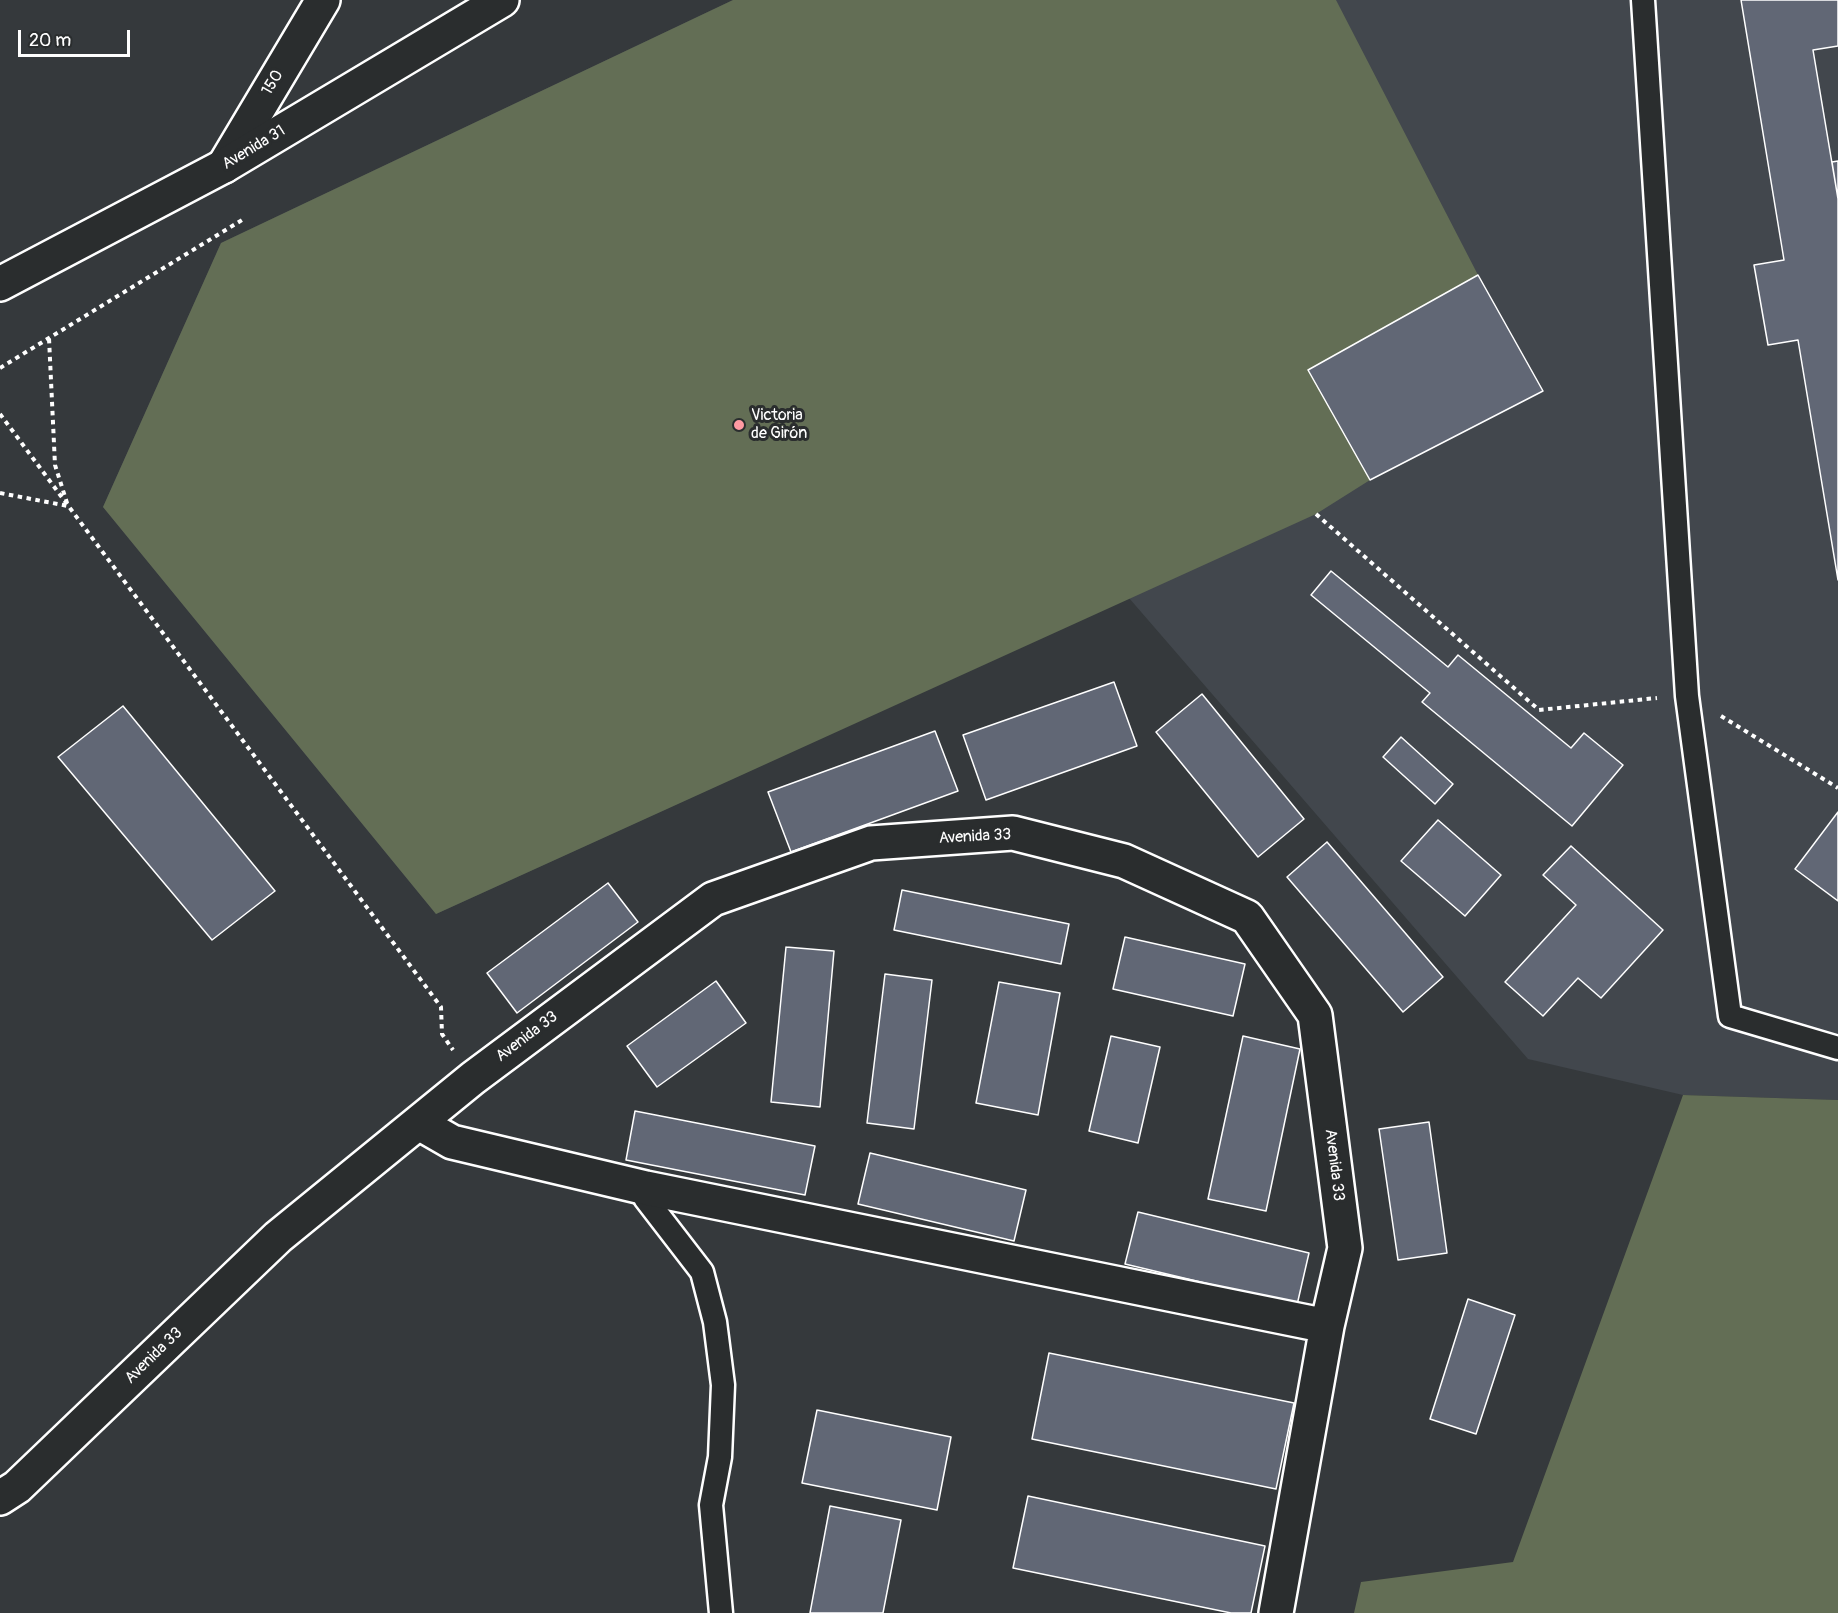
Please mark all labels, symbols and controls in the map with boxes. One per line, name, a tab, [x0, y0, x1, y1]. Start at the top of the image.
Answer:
scale bar	[21, 18, 134, 56]
text: 20 m	[29, 29, 71, 52]
street label: 150	[258, 67, 288, 99]
street label: Avenida 31	[219, 122, 289, 174]
place label: Victoria de Girón	[751, 406, 807, 444]
marker: Victoria de Girón	[732, 418, 746, 432]
street label: Avenida 33	[938, 826, 1012, 848]
street label: Avenida 33	[492, 1007, 562, 1067]
street label: Avenida 33	[1320, 1128, 1348, 1202]
street label: Avenida 33	[121, 1324, 187, 1388]

